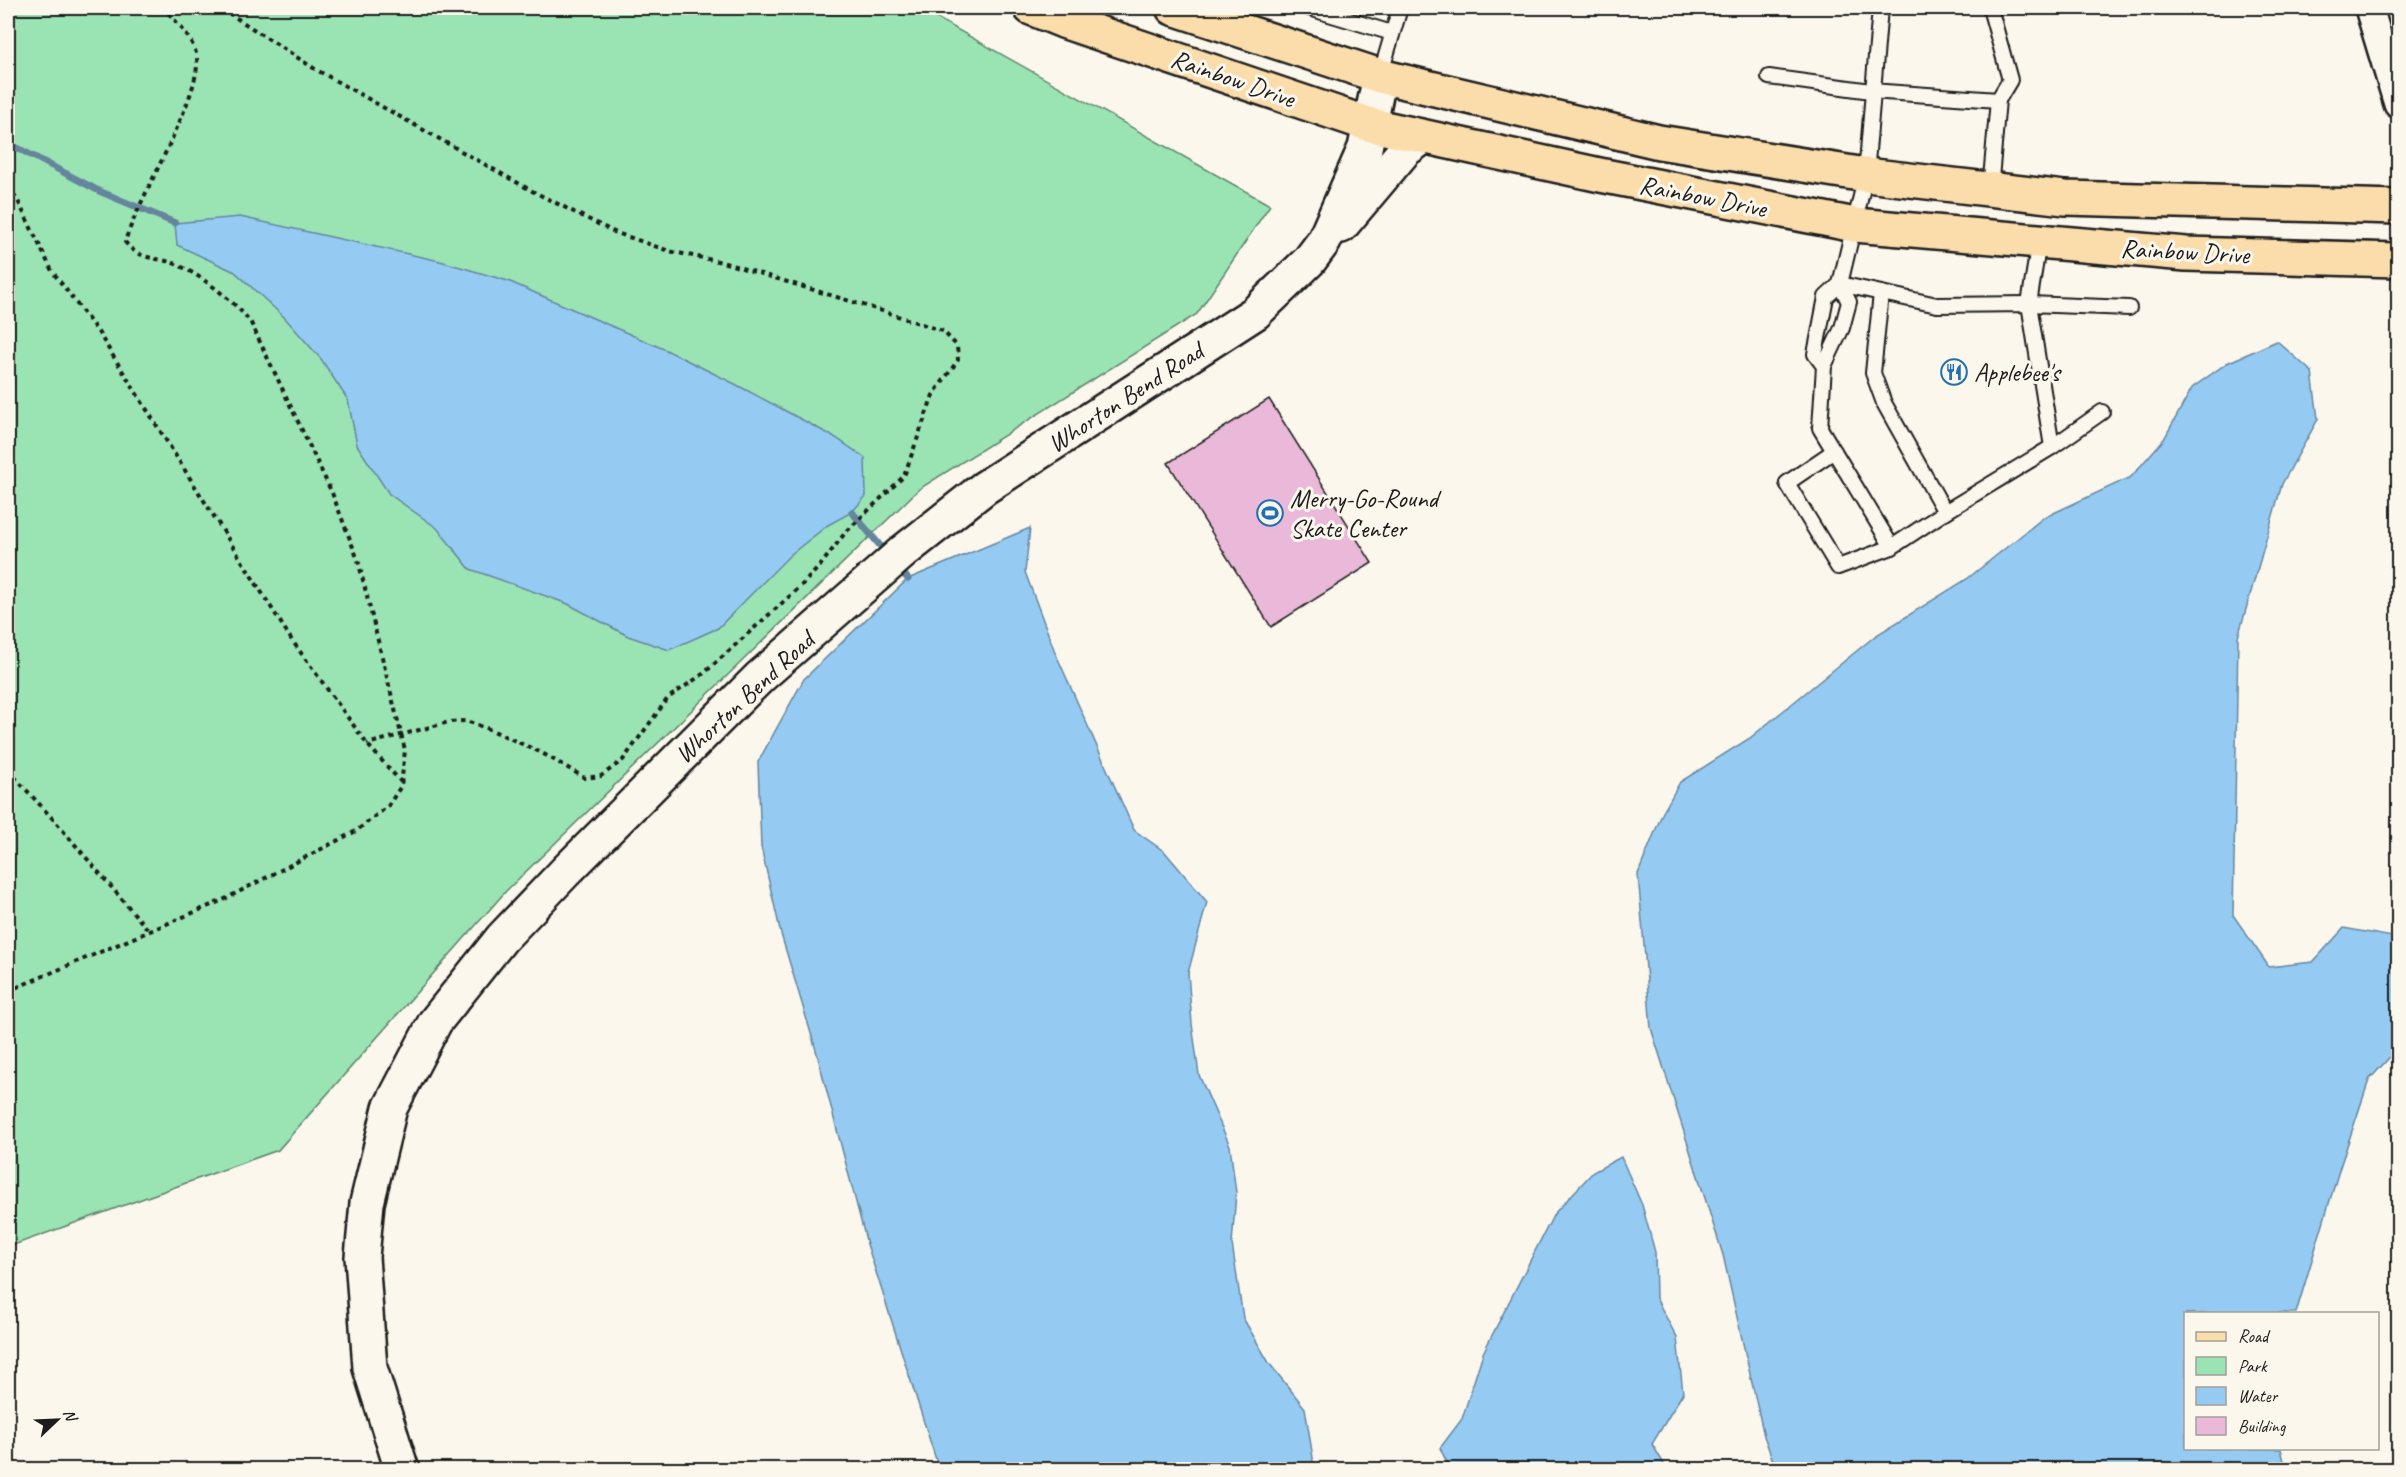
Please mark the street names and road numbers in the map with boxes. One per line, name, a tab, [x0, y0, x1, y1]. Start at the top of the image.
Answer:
street label: Rainbow Drive	[1167, 42, 1300, 116]
street label: Rainbow Drive	[1637, 168, 1771, 225]
street label: Rainbow Drive	[2120, 232, 2252, 271]
street label: Whorton Bend Road	[1041, 333, 1212, 460]
street label: Whorton Bend Road	[668, 622, 824, 770]

